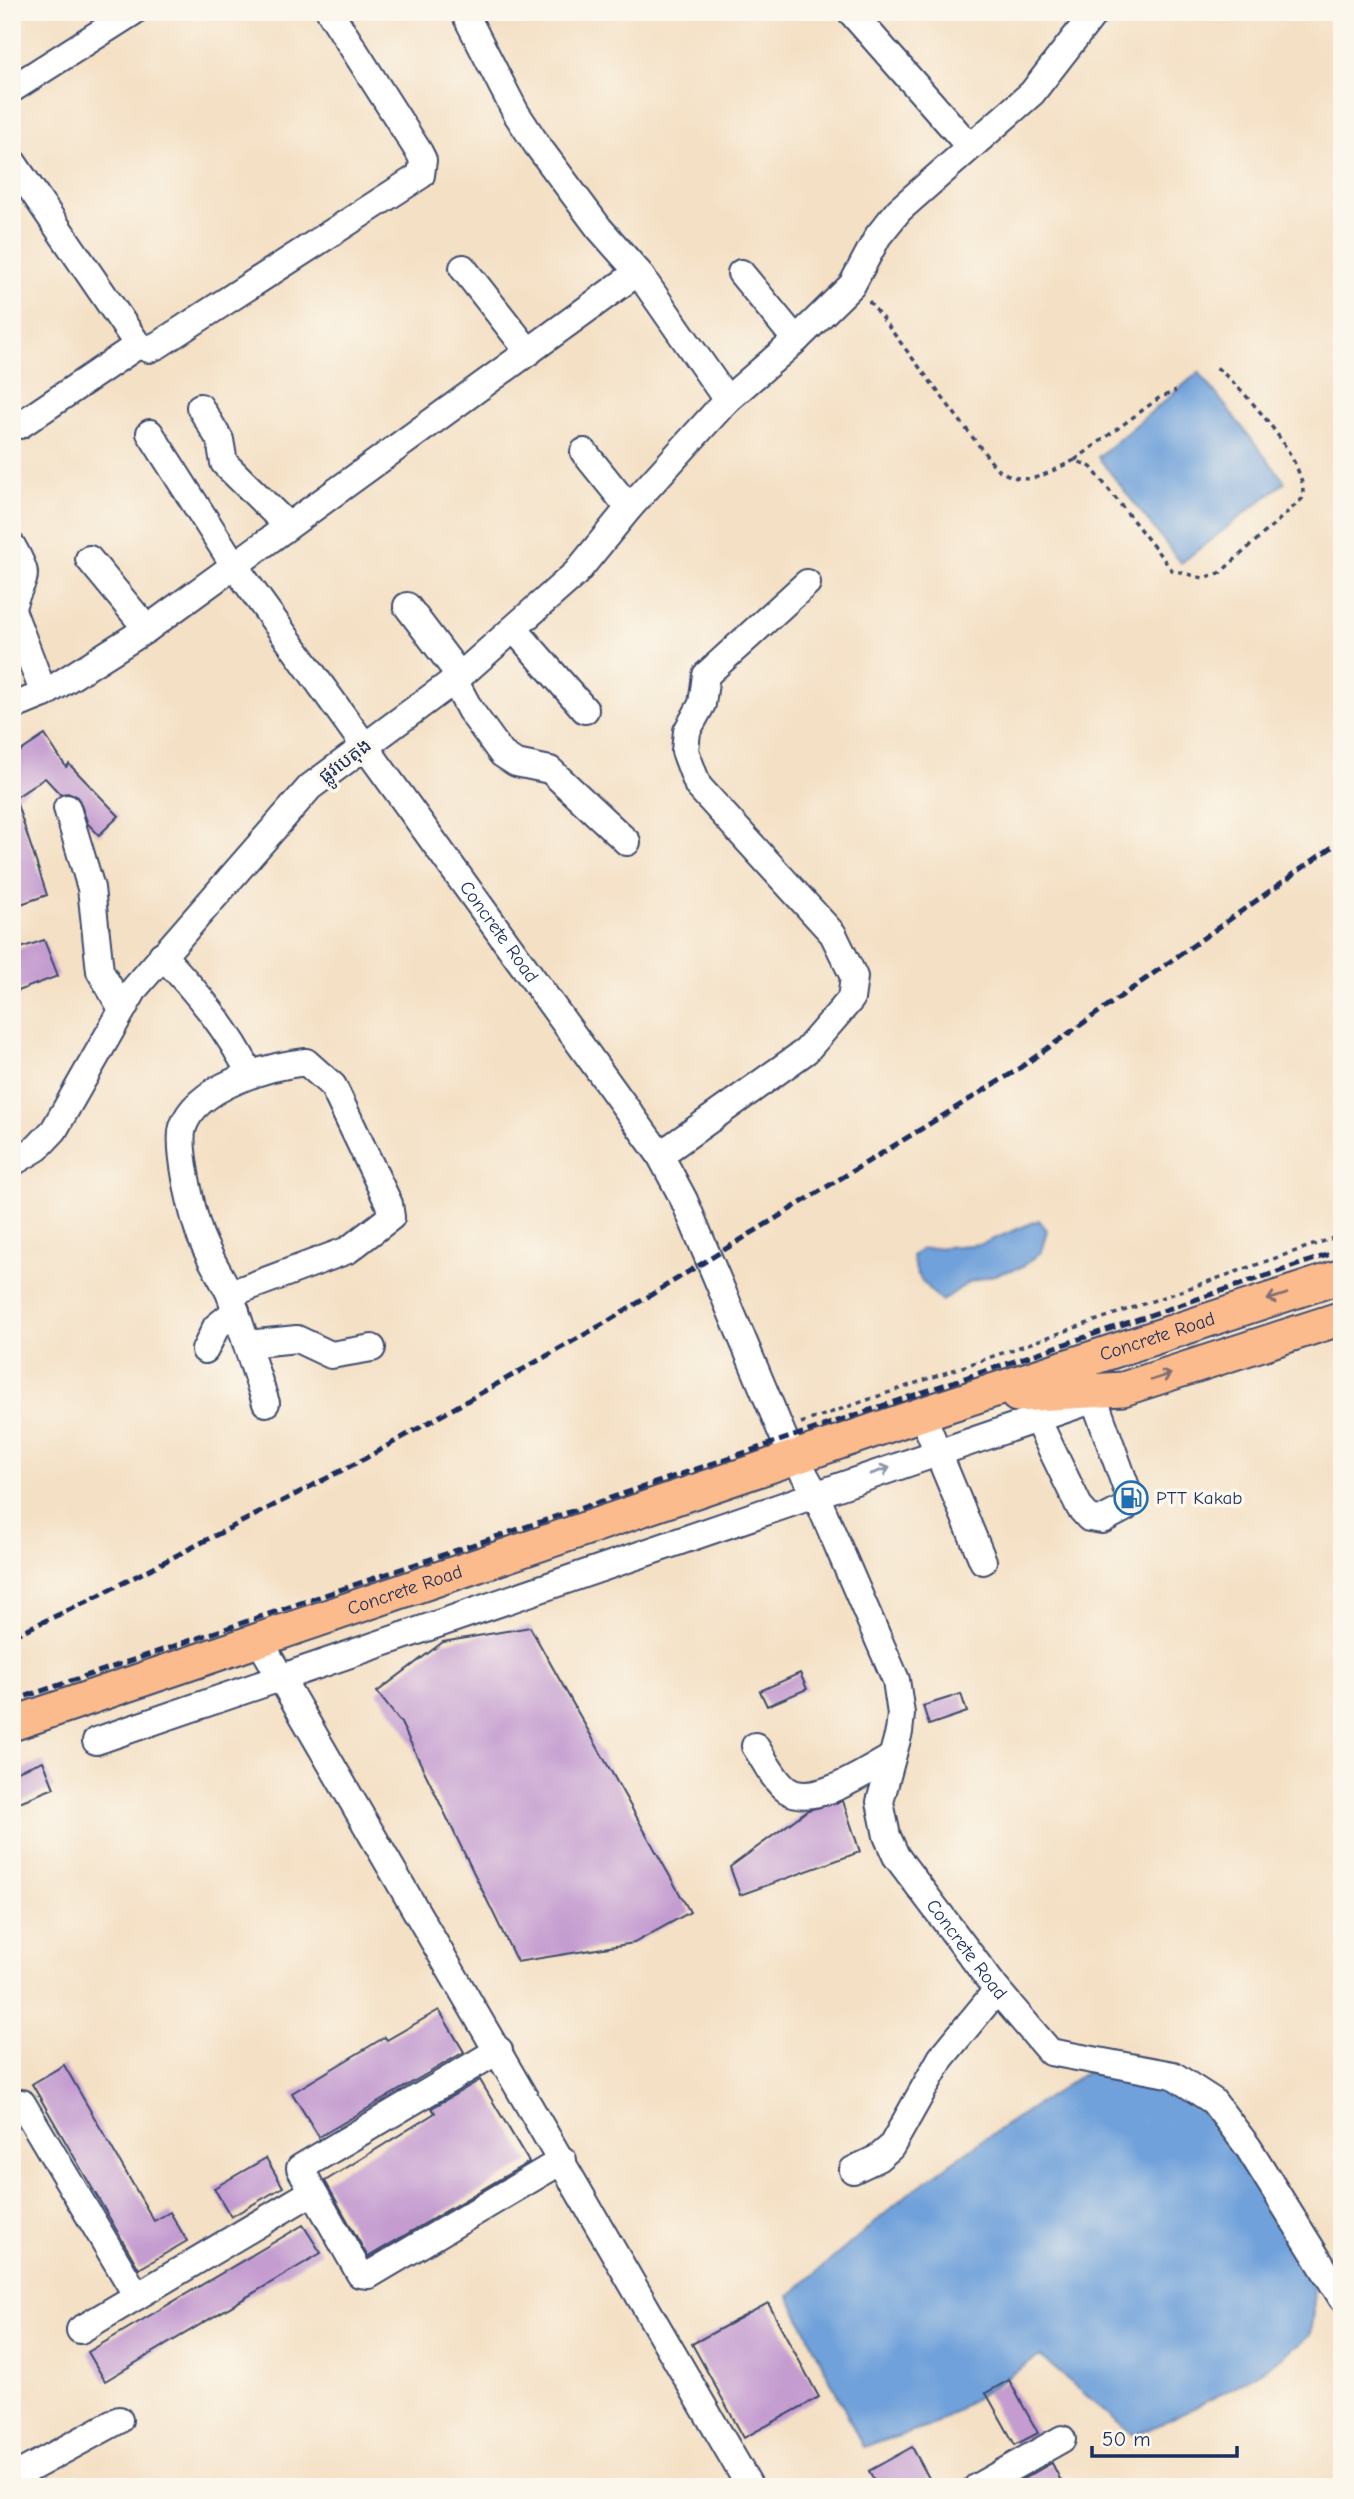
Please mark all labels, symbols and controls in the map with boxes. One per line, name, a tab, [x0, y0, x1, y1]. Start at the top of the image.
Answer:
street label: ផ្លូវបេតុង	[314, 734, 379, 792]
street label: Concrete Road	[455, 877, 543, 987]
one-way arrow	[1266, 1291, 1288, 1304]
street label: Concrete Road	[1097, 1308, 1218, 1366]
one-way arrow	[1150, 1369, 1172, 1382]
one-way arrow	[868, 1464, 890, 1476]
fuel station icon: PTT Kakab	[1112, 1479, 1150, 1517]
place label: PTT Kakab	[1156, 1487, 1242, 1509]
street label: Concrete Road	[344, 1560, 465, 1620]
street label: Concrete Road	[922, 1895, 1011, 2004]
scale bar	[1092, 2415, 1237, 2459]
text: 50 m	[1102, 2427, 1151, 2451]

